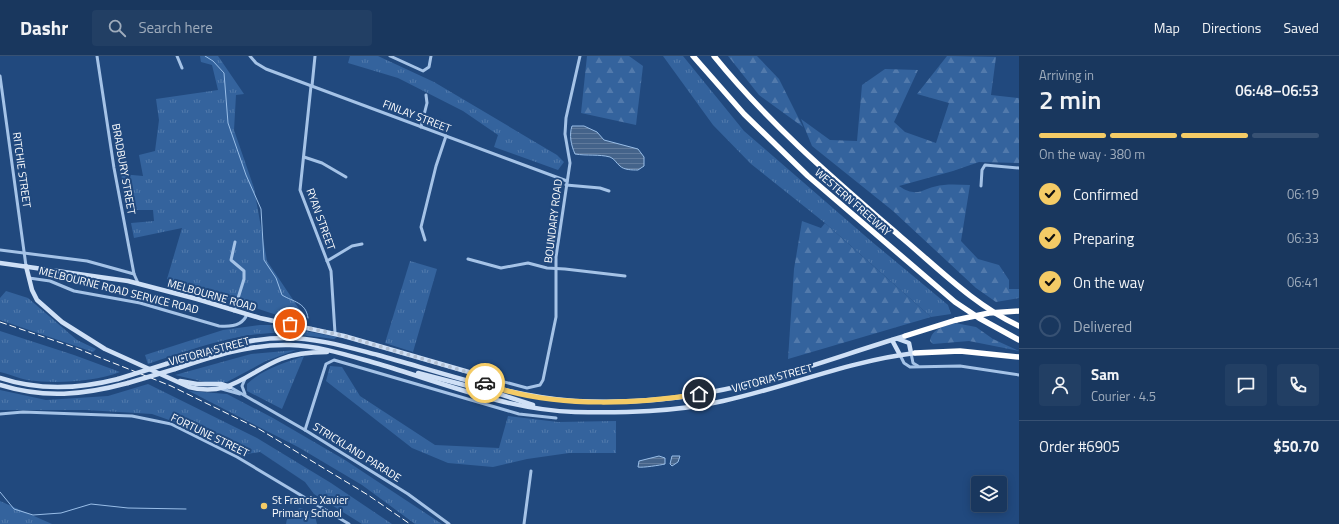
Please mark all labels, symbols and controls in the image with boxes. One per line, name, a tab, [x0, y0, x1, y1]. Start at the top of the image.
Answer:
search box	[92, 10, 372, 46]
text: Dashr	[20, 13, 68, 42]
text: Search here	[138, 16, 213, 39]
icon: search	[106, 17, 128, 39]
text: Map	[1154, 17, 1180, 38]
text: Directions	[1202, 17, 1261, 38]
text: Saved	[1283, 17, 1319, 38]
text: Arriving in	[1039, 65, 1094, 85]
text: 06:48–06:53	[1235, 79, 1319, 102]
text: 2 min	[1039, 80, 1102, 119]
street label: FINLAY STREET	[381, 96, 454, 136]
street label: BRADBURY STREET	[108, 122, 140, 216]
street label: RITCHIE STREET	[9, 131, 35, 209]
text: On the way · 380 m	[1039, 144, 1145, 164]
street label: WESTERN FREEWAY	[811, 164, 895, 240]
street label: BOUNDARY ROAD	[540, 178, 566, 264]
icon: check	[1039, 183, 1061, 205]
text: Confirmed	[1073, 183, 1138, 206]
text: 06:19	[1287, 184, 1319, 204]
street label: RYAN STREET	[302, 186, 340, 252]
icon: check	[1039, 227, 1061, 249]
text: Preparing	[1073, 227, 1134, 250]
text: 06:33	[1287, 228, 1319, 248]
street label: MELBOURNE ROAD SERVICE ROAD	[37, 262, 201, 318]
icon: check	[1039, 271, 1061, 293]
text: On the way	[1073, 271, 1145, 294]
text: 06:41	[1287, 272, 1319, 292]
street label: MELBOURNE ROAD	[166, 275, 258, 315]
pin	[273, 307, 307, 341]
icon: bag	[279, 313, 301, 335]
text: Delivered	[1073, 315, 1132, 338]
street label: VICTORIA STREET	[167, 332, 251, 369]
street label: VICTORIA STREET	[730, 359, 814, 396]
courier	[465, 363, 505, 403]
text: Sam	[1091, 363, 1119, 386]
button: person	[1039, 364, 1081, 406]
button: chat	[1225, 364, 1267, 406]
button: phone	[1277, 364, 1319, 406]
icon: car	[474, 372, 496, 394]
pin	[682, 377, 716, 411]
icon: home	[688, 383, 710, 405]
text: Courier · 4.5	[1091, 386, 1156, 406]
street label: FORTUNE STREET	[168, 409, 252, 461]
street label: STRICKLAND PARADE	[310, 418, 404, 486]
text: Order #6905	[1039, 435, 1120, 458]
text: $50.70	[1273, 435, 1319, 458]
map controls	[971, 476, 1007, 512]
button: layers	[971, 476, 1007, 512]
place label: St Francis Xavier Primary School	[272, 492, 349, 521]
marker: St Francis Xavier Primary School	[259, 501, 269, 511]

